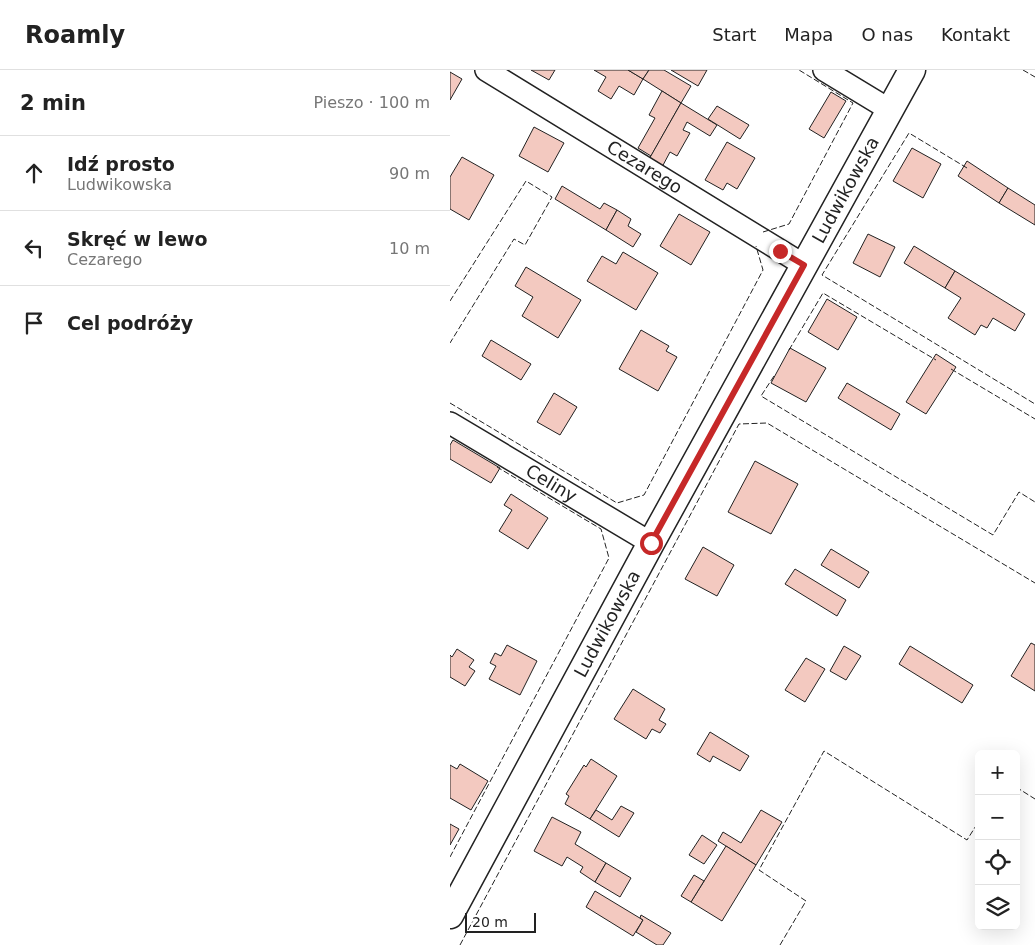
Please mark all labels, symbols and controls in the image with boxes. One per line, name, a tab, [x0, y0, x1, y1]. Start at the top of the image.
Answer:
text: Roamly	[25, 21, 125, 49]
text: Start	[712, 24, 756, 45]
text: Mapa	[784, 24, 833, 45]
text: O nas	[861, 24, 913, 45]
text: Kontakt	[941, 24, 1010, 45]
text: 2 min	[20, 91, 86, 115]
text: Pieszo · 100 m	[313, 93, 430, 112]
street label: Ludwikowska	[808, 133, 883, 247]
street label: Cezarego	[603, 136, 686, 198]
text: Idź prosto	[67, 153, 175, 175]
icon: ahead	[20, 159, 48, 187]
text: 90 m	[389, 164, 430, 183]
text: Ludwikowska	[67, 175, 172, 194]
text: Skręć w lewo	[67, 228, 208, 250]
icon: left	[20, 234, 48, 262]
text: 10 m	[389, 239, 430, 258]
route end	[769, 240, 792, 263]
text: Cezarego	[67, 250, 142, 269]
icon: arrive	[20, 309, 48, 337]
text: Cel podróży	[67, 312, 193, 334]
street label: Celiny	[522, 460, 581, 507]
route start	[640, 532, 663, 555]
street label: Ludwikowska	[570, 566, 644, 681]
map controls	[975, 750, 1020, 930]
button: +	[975, 750, 1020, 795]
button: −	[975, 795, 1020, 840]
button: locate	[975, 840, 1020, 885]
button: layers	[975, 885, 1020, 930]
scale bar	[465, 910, 536, 933]
text: 20 m	[472, 914, 508, 930]

